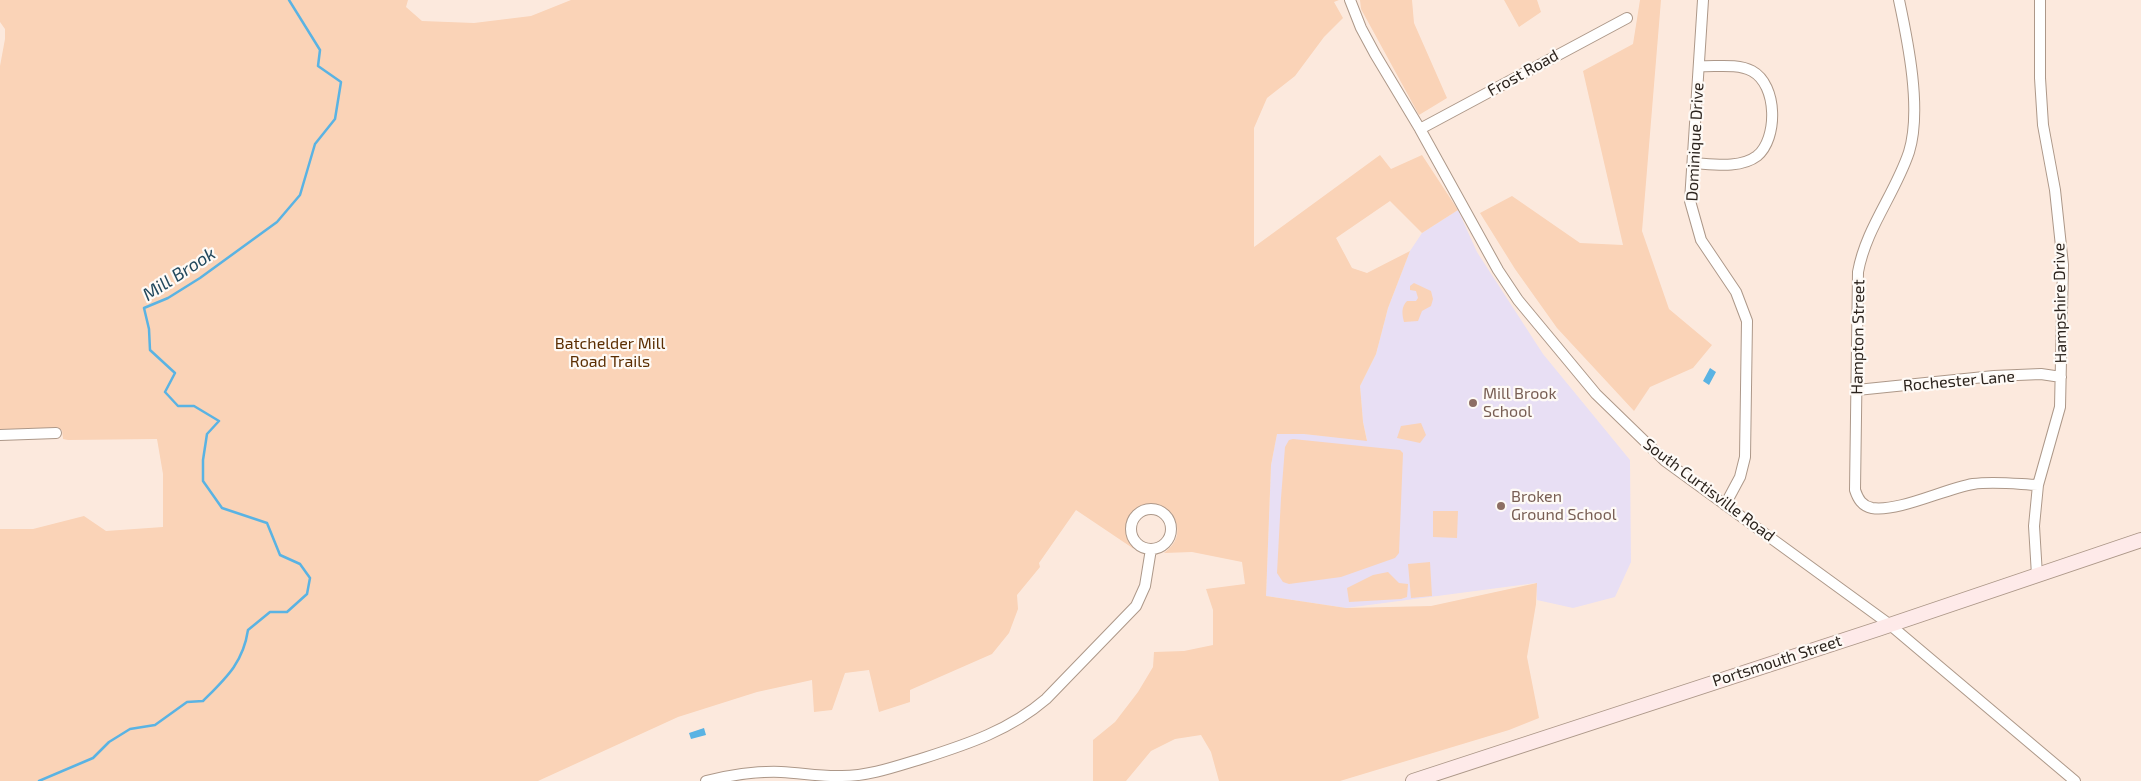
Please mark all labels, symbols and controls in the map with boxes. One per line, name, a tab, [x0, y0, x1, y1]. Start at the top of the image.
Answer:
street label: Frost Road	[1484, 46, 1562, 100]
street label: Dominique Drive	[1682, 82, 1708, 202]
water label: Mill Brook	[138, 242, 220, 306]
street label: Hampshire Drive	[2049, 243, 2071, 363]
street label: Hampton Street	[1847, 279, 1869, 395]
park label: Batchelder Mill Road Trails	[555, 334, 665, 372]
street label: Rochester Lane	[1902, 367, 2016, 395]
place label: Mill Brook School	[1483, 384, 1557, 422]
marker: Mill Brook School	[1467, 397, 1479, 409]
street label: South Curtisville Road	[1639, 434, 1779, 546]
place label: Broken Ground School	[1511, 487, 1617, 525]
marker: Broken Ground School	[1495, 500, 1507, 512]
street label: Portsmouth Street	[1710, 631, 1844, 691]

